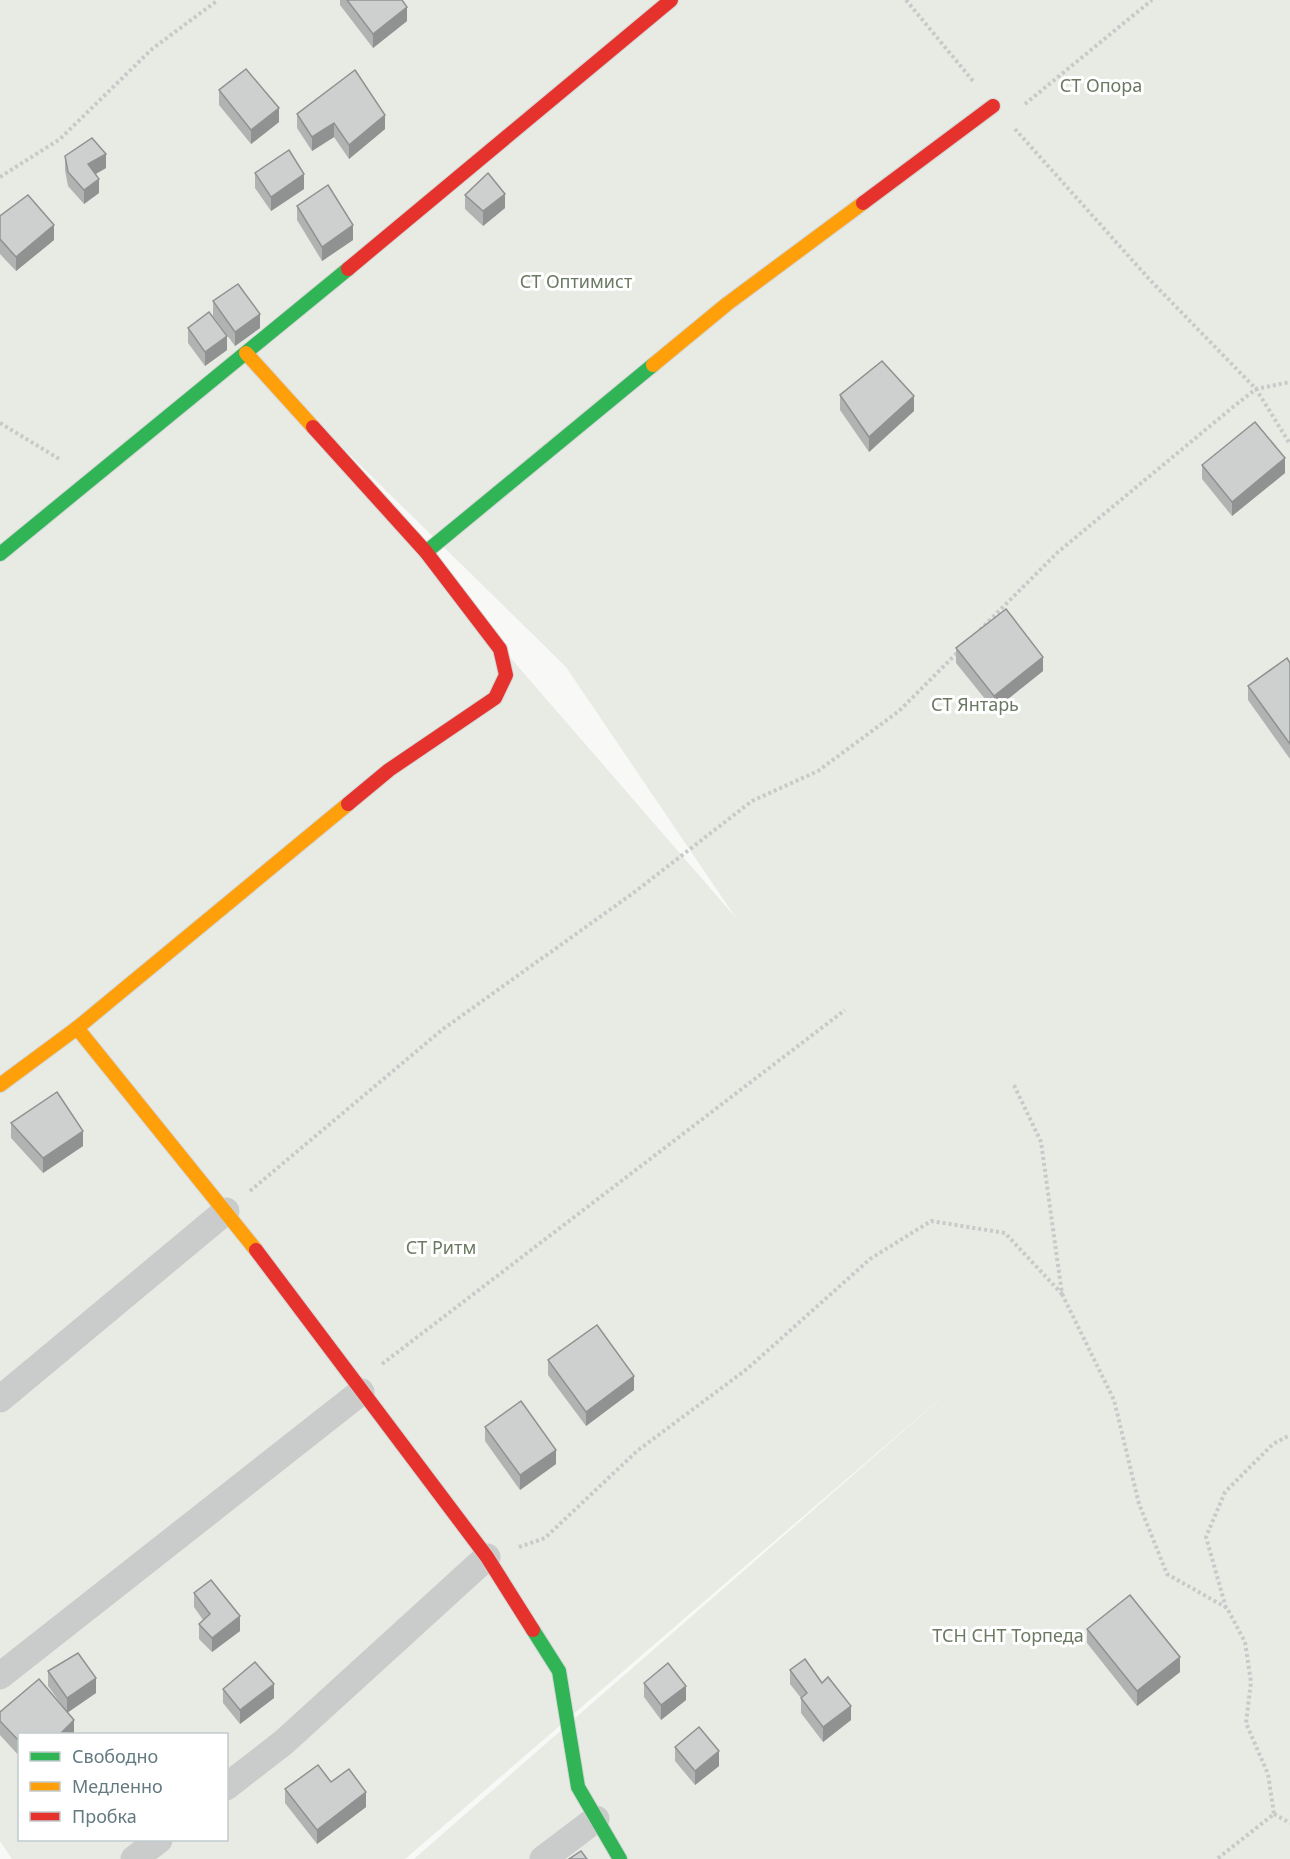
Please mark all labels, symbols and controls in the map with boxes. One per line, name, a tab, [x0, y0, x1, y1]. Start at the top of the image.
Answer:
park label: СТ Опора	[1060, 73, 1142, 97]
park label: СТ Оптимист	[520, 269, 633, 293]
park label: СТ Янтарь	[931, 692, 1019, 716]
park label: СТ Ритм	[406, 1235, 476, 1259]
park label: ТСН СНТ Торпеда	[932, 1623, 1084, 1647]
legend	[18, 1733, 228, 1841]
text: Свободно	[72, 1744, 158, 1768]
text: Медленно	[72, 1774, 163, 1798]
text: Пробка	[72, 1804, 137, 1828]

